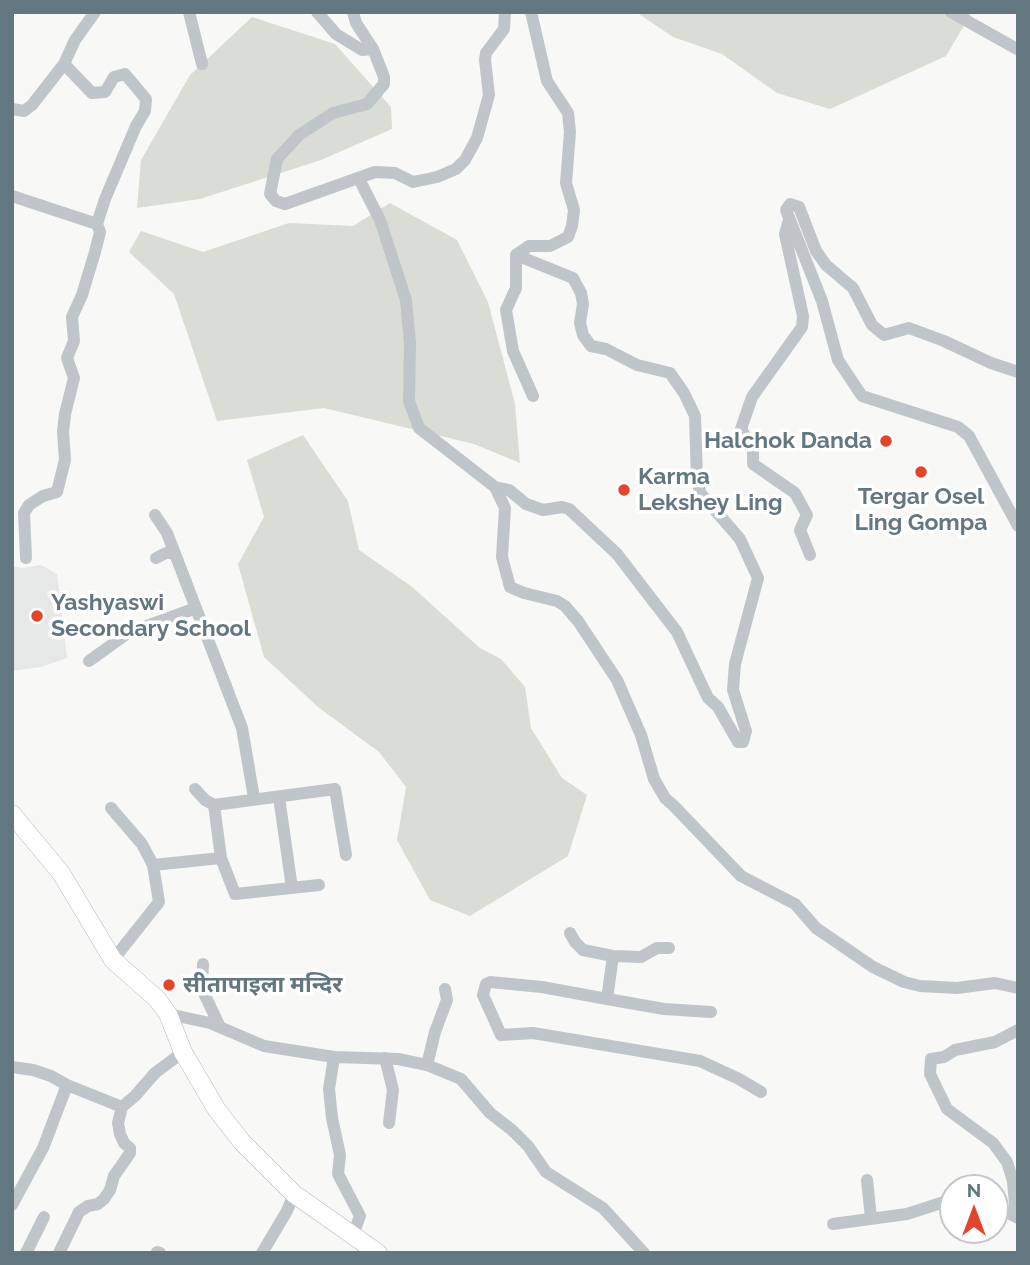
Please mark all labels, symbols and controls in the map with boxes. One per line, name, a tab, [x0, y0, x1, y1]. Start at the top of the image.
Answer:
place label: Halchok Danda	[704, 427, 872, 455]
marker: Halchok Danda	[878, 433, 894, 449]
place label: Karma Lekshey Ling	[638, 463, 782, 517]
marker: Tergar Osel Ling Gompa	[913, 464, 929, 480]
marker: Karma Lekshey Ling	[616, 482, 632, 498]
place label: Tergar Osel Ling Gompa	[854, 483, 988, 537]
place label: Yashyaswi Secondary School	[51, 589, 251, 643]
marker: Yashyaswi Secondary School	[29, 608, 45, 624]
place label: सीतापाइला मन्दिर	[183, 971, 342, 999]
marker: सीतापाइला मन्दिर	[161, 977, 177, 993]
north arrow	[939, 1174, 1009, 1244]
text: N	[967, 1179, 981, 1201]

